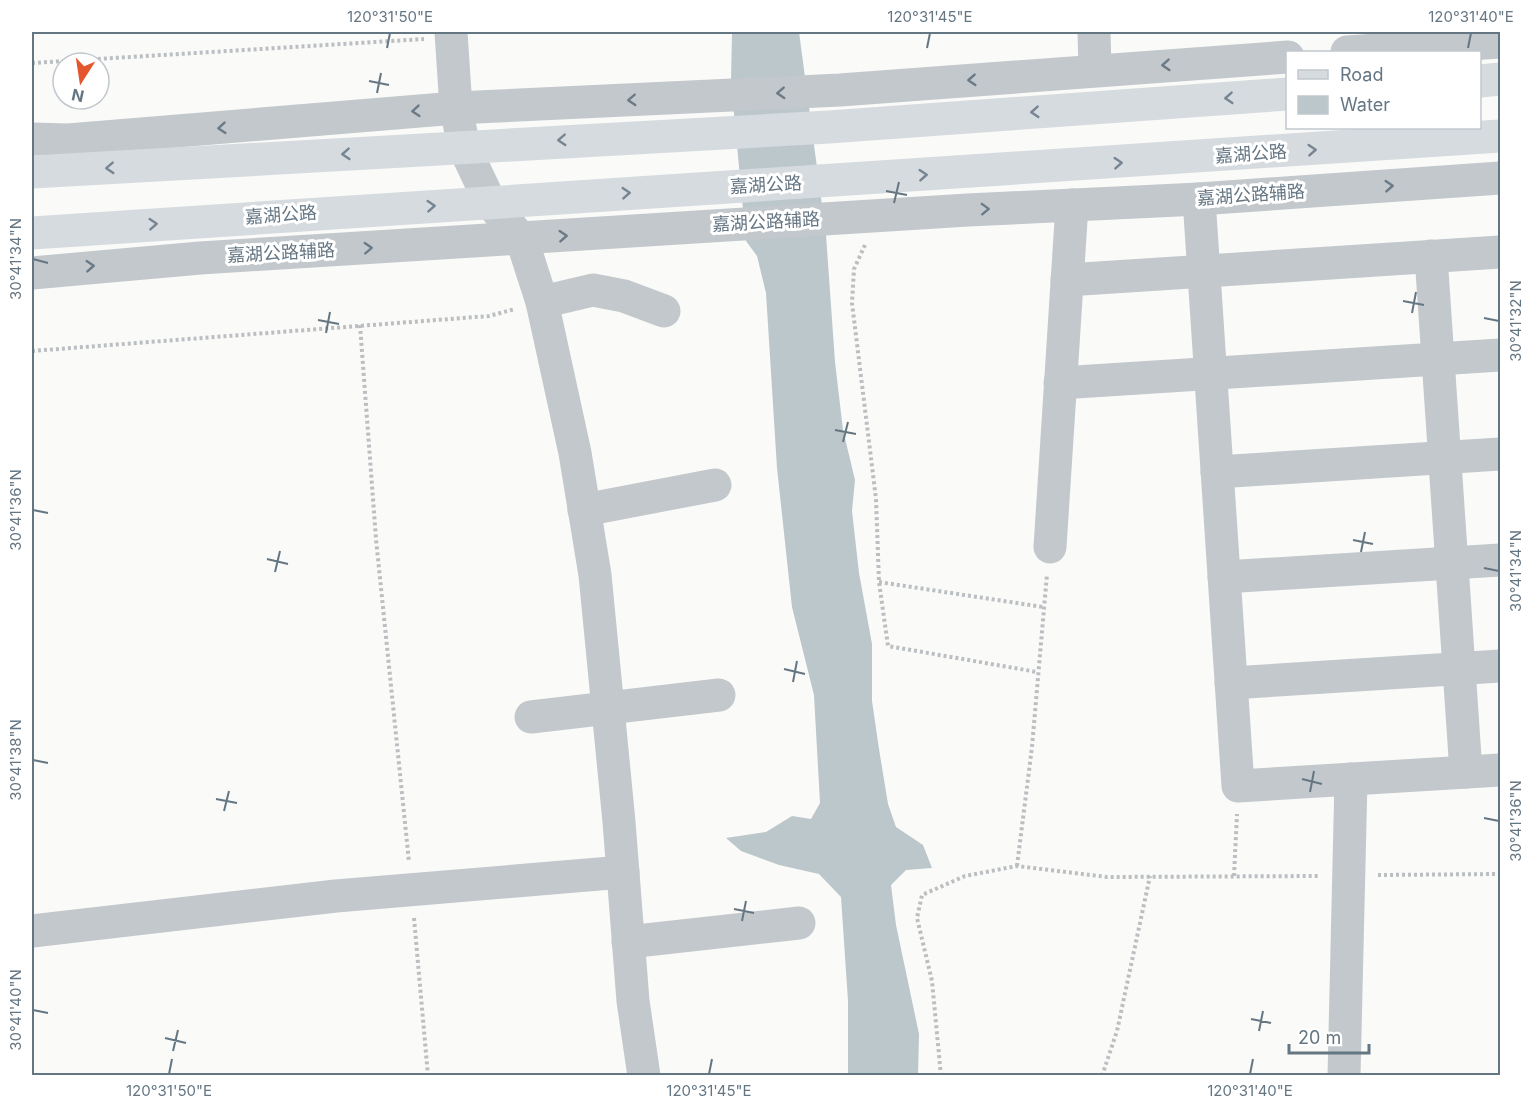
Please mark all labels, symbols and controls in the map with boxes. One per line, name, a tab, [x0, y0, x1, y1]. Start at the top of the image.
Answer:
text: 120°31'50"E	[347, 7, 433, 26]
text: 120°31'45"E	[887, 7, 973, 26]
text: 120°31'40"E	[1428, 7, 1514, 26]
north arrow	[51, 51, 111, 111]
legend	[1286, 51, 1481, 129]
one-way arrow	[1162, 59, 1171, 72]
text: Road	[1340, 64, 1383, 85]
one-way arrow	[967, 73, 976, 86]
text: N	[70, 85, 86, 107]
one-way arrow	[777, 86, 786, 99]
one-way arrow	[1225, 92, 1234, 105]
one-way arrow	[627, 94, 636, 107]
text: Water	[1340, 94, 1390, 115]
one-way arrow	[411, 104, 420, 117]
one-way arrow	[1030, 106, 1039, 119]
one-way arrow	[217, 121, 226, 134]
one-way arrow	[557, 134, 566, 147]
street label: 嘉湖公路	[1214, 141, 1288, 166]
one-way arrow	[1308, 143, 1317, 156]
one-way arrow	[342, 147, 351, 160]
one-way arrow	[1113, 157, 1122, 170]
one-way arrow	[105, 162, 114, 175]
one-way arrow	[919, 169, 928, 182]
street label: 嘉湖公路	[729, 172, 802, 197]
one-way arrow	[1385, 179, 1394, 192]
street label: 嘉湖公路辅路	[1196, 180, 1306, 209]
one-way arrow	[621, 186, 630, 199]
one-way arrow	[427, 200, 436, 213]
street label: 嘉湖公路	[244, 202, 318, 227]
one-way arrow	[980, 202, 989, 215]
street label: 嘉湖公路辅路	[711, 208, 820, 235]
text: 30°41'34"N	[6, 218, 25, 300]
one-way arrow	[148, 218, 157, 231]
one-way arrow	[558, 230, 567, 243]
street label: 嘉湖公路辅路	[226, 239, 335, 266]
one-way arrow	[364, 242, 373, 255]
one-way arrow	[85, 259, 94, 272]
text: 30°41'32"N	[1506, 280, 1525, 362]
text: 30°41'36"N	[6, 469, 25, 551]
text: 30°41'34"N	[1506, 530, 1525, 612]
text: 30°41'38"N	[6, 719, 25, 801]
text: 30°41'36"N	[1506, 780, 1525, 862]
text: 30°41'40"N	[6, 969, 25, 1051]
scale bar	[1289, 1017, 1368, 1055]
text: 20 m	[1298, 1027, 1341, 1048]
text: 120°31'50"E	[126, 1081, 212, 1100]
text: 120°31'45"E	[666, 1081, 752, 1100]
text: 120°31'40"E	[1207, 1081, 1293, 1100]

